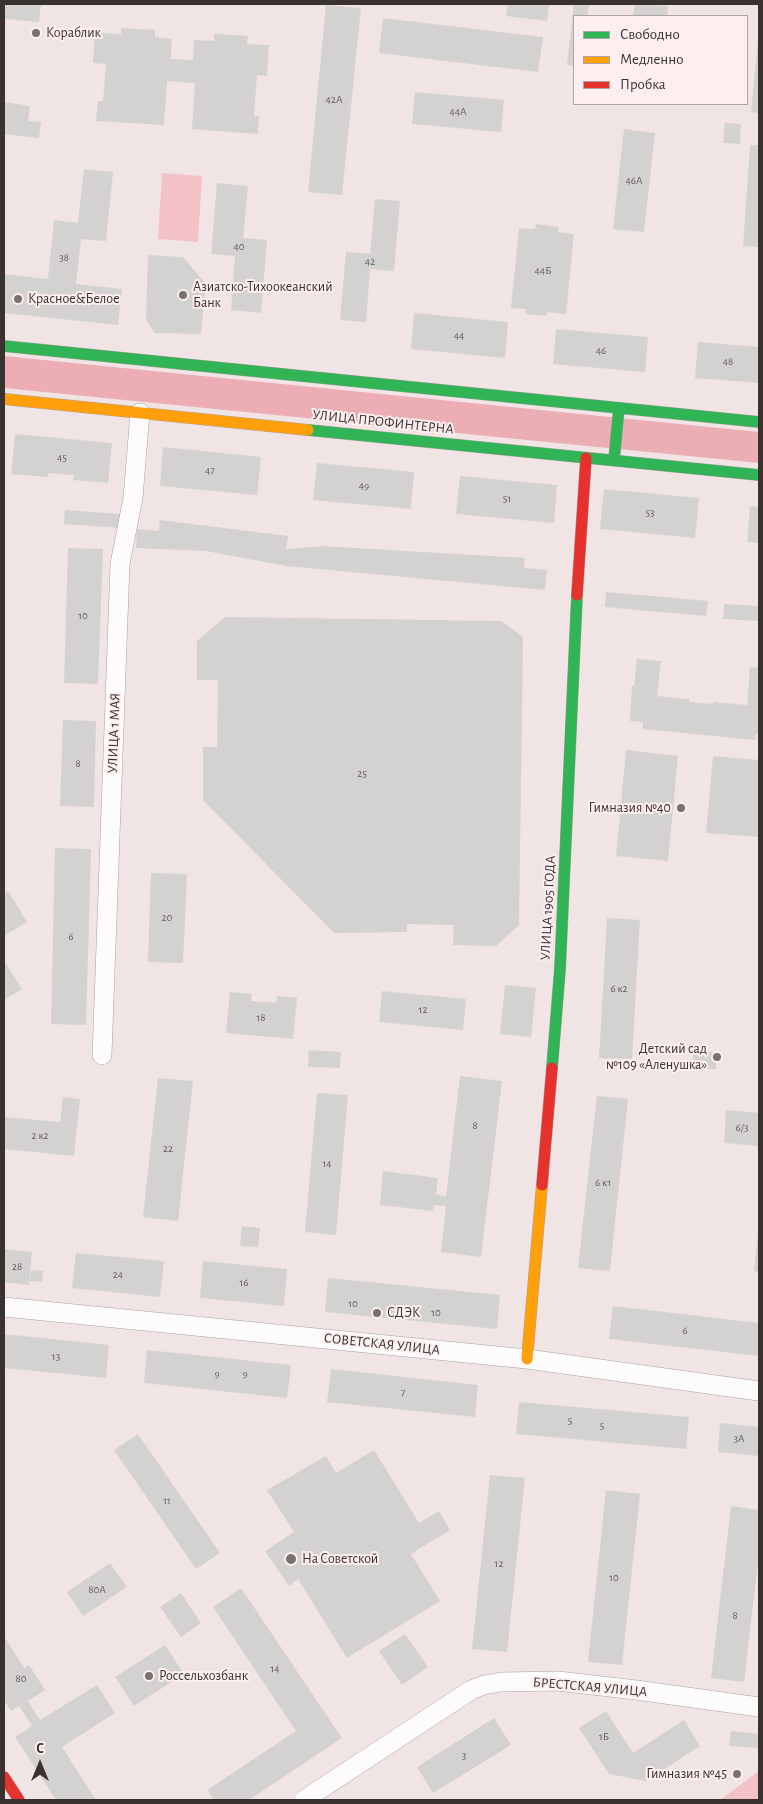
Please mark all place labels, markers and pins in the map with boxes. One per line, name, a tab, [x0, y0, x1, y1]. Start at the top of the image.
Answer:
place label: Кораблик	[46, 25, 101, 41]
marker: Кораблик	[30, 27, 42, 39]
place label: Азиатско-Тихоокеанский Банк	[193, 279, 333, 312]
marker: Азиатско-Тихоокеанский Банк	[177, 289, 189, 301]
place label: Красное&Белое	[28, 291, 120, 307]
marker: Красное&Белое	[12, 293, 24, 305]
place label: Гимназия №40	[589, 800, 671, 816]
marker: Гимназия №40	[675, 802, 687, 814]
place label: Детский сад №109 «Аленушка»	[606, 1041, 707, 1074]
marker: Детский сад №109 «Аленушка»	[711, 1051, 723, 1063]
place label: СДЭК	[387, 1305, 420, 1321]
marker: СДЭК	[371, 1307, 383, 1319]
place label: На Советской	[302, 1551, 378, 1567]
marker: На Советской	[284, 1552, 298, 1566]
place label: Россельхозбанк	[159, 1668, 248, 1684]
marker: Россельхозбанк	[143, 1670, 155, 1682]
place label: Гимназия №45	[646, 1766, 727, 1782]
marker: Гимназия №45	[731, 1768, 743, 1780]

